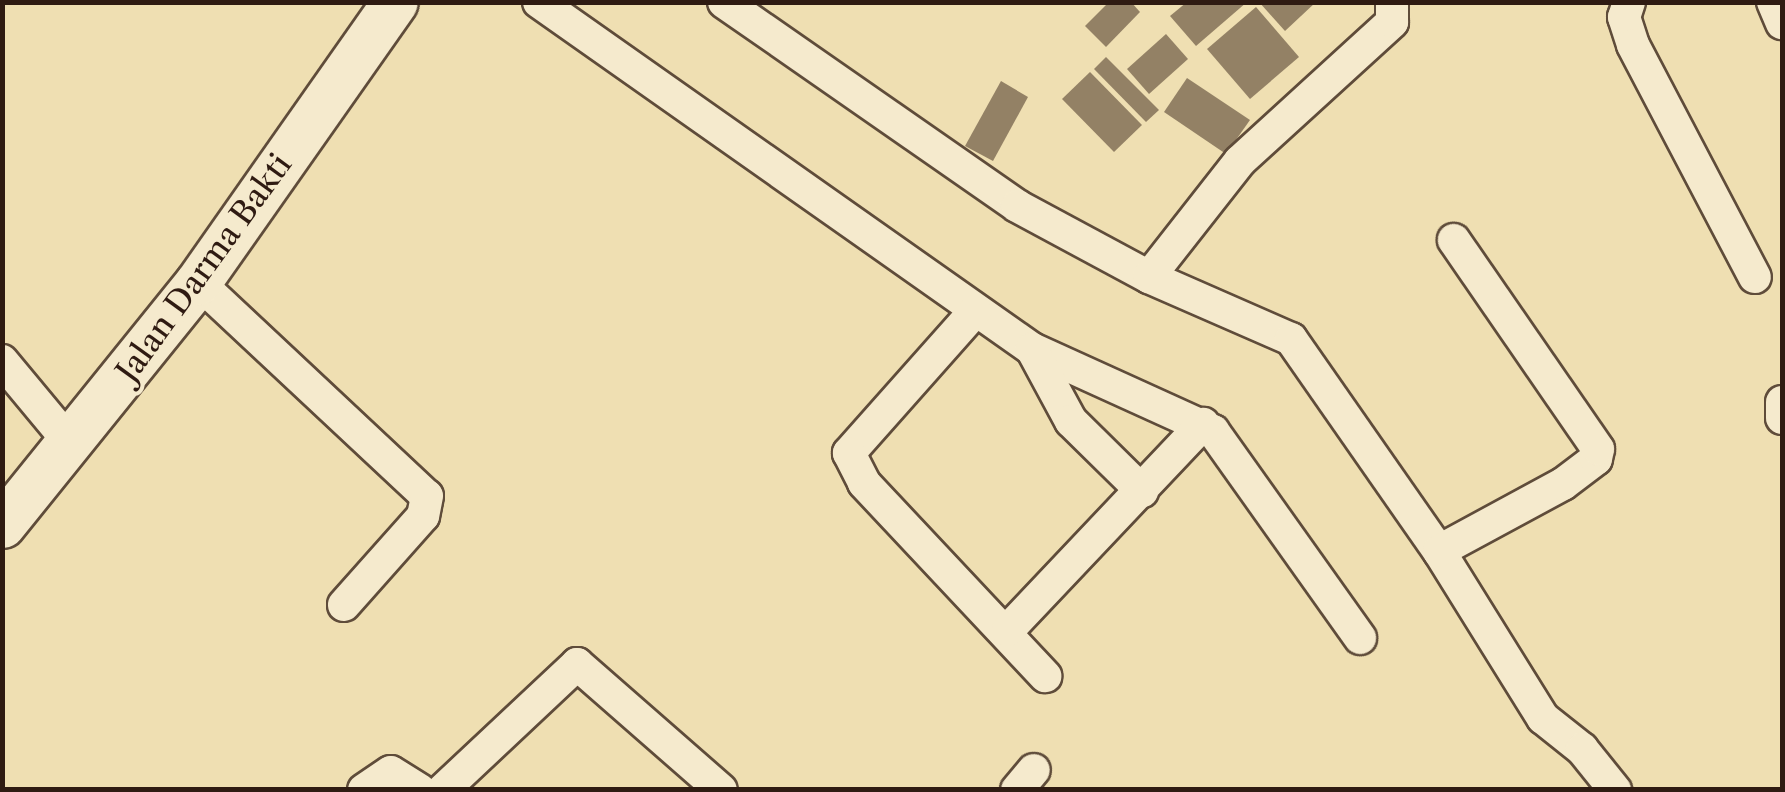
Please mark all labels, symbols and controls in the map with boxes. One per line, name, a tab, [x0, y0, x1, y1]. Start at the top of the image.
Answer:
street label: Jalan Darma Bakti	[108, 146, 300, 390]

